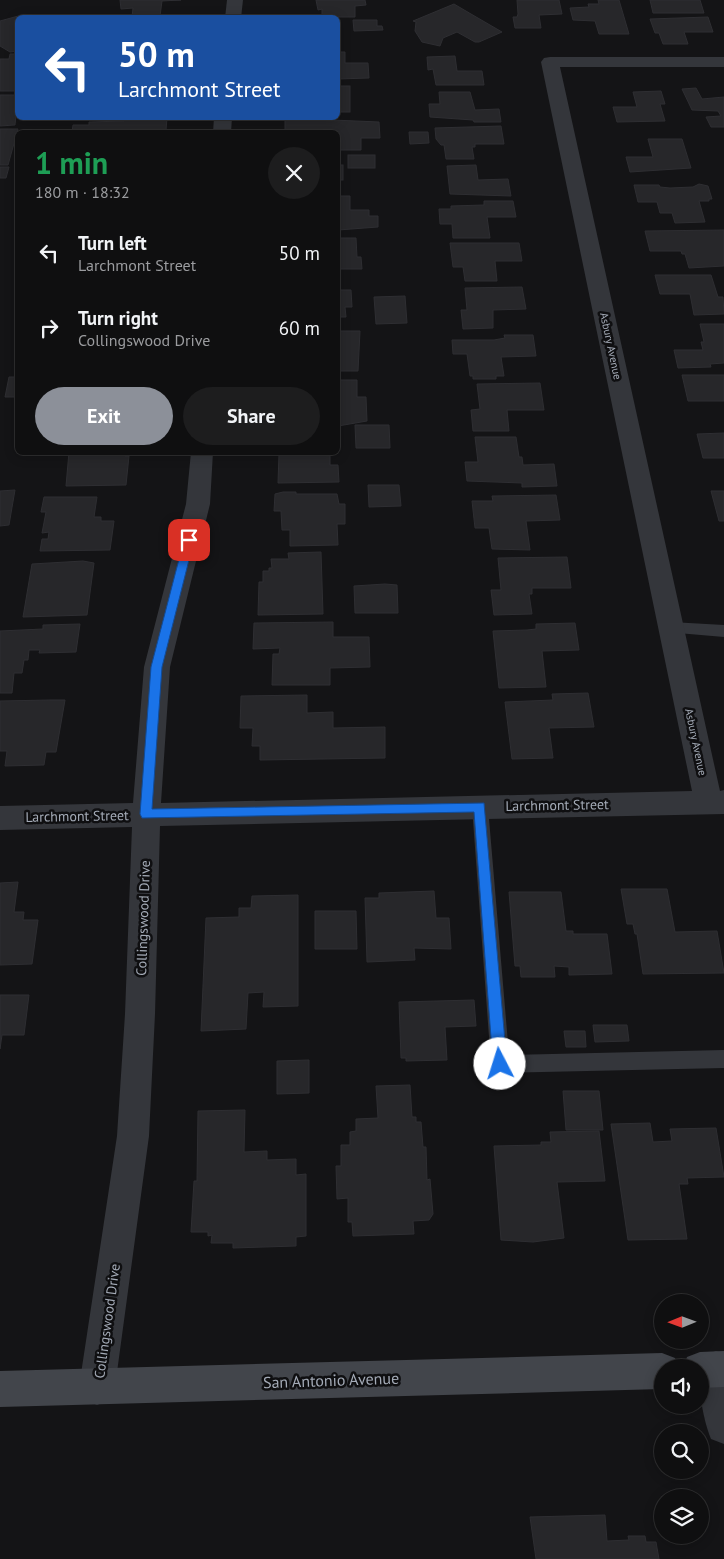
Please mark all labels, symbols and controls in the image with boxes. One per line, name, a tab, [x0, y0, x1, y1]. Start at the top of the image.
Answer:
text: 50 m	[118, 31, 195, 77]
icon: left	[35, 35, 100, 100]
text: Larchmont Street	[118, 75, 281, 103]
text: 1 min	[35, 143, 108, 182]
button: close	[268, 147, 320, 199]
text: 180 m · 18:32	[35, 182, 130, 202]
text: Turn left	[78, 231, 147, 255]
icon: left	[35, 239, 63, 267]
text: 50 m	[279, 241, 320, 265]
text: Larchmont Street	[78, 255, 196, 275]
text: Turn right	[78, 306, 158, 330]
street label: Asbury Avenue	[597, 311, 625, 381]
icon: right	[35, 314, 63, 342]
text: 60 m	[279, 316, 320, 340]
text: Collingswood Drive	[78, 330, 210, 350]
button: Exit	[35, 387, 173, 445]
button: Share	[183, 387, 320, 445]
pin	[168, 519, 210, 561]
icon: arrive	[175, 526, 203, 554]
street label: Asbury Avenue	[682, 707, 710, 777]
street label: Larchmont Street	[505, 795, 609, 815]
street label: Larchmont Street	[25, 806, 129, 826]
street label: Collingswood Drive	[132, 860, 154, 976]
position arrow	[473, 1037, 525, 1089]
street label: Collingswood Drive	[90, 1262, 124, 1380]
north arrow	[654, 1294, 709, 1349]
map controls	[654, 1294, 709, 1544]
button: sound	[654, 1359, 709, 1414]
street label: San Antonio Avenue	[263, 1368, 399, 1392]
button: search	[654, 1424, 709, 1479]
button: layers	[654, 1489, 709, 1544]

